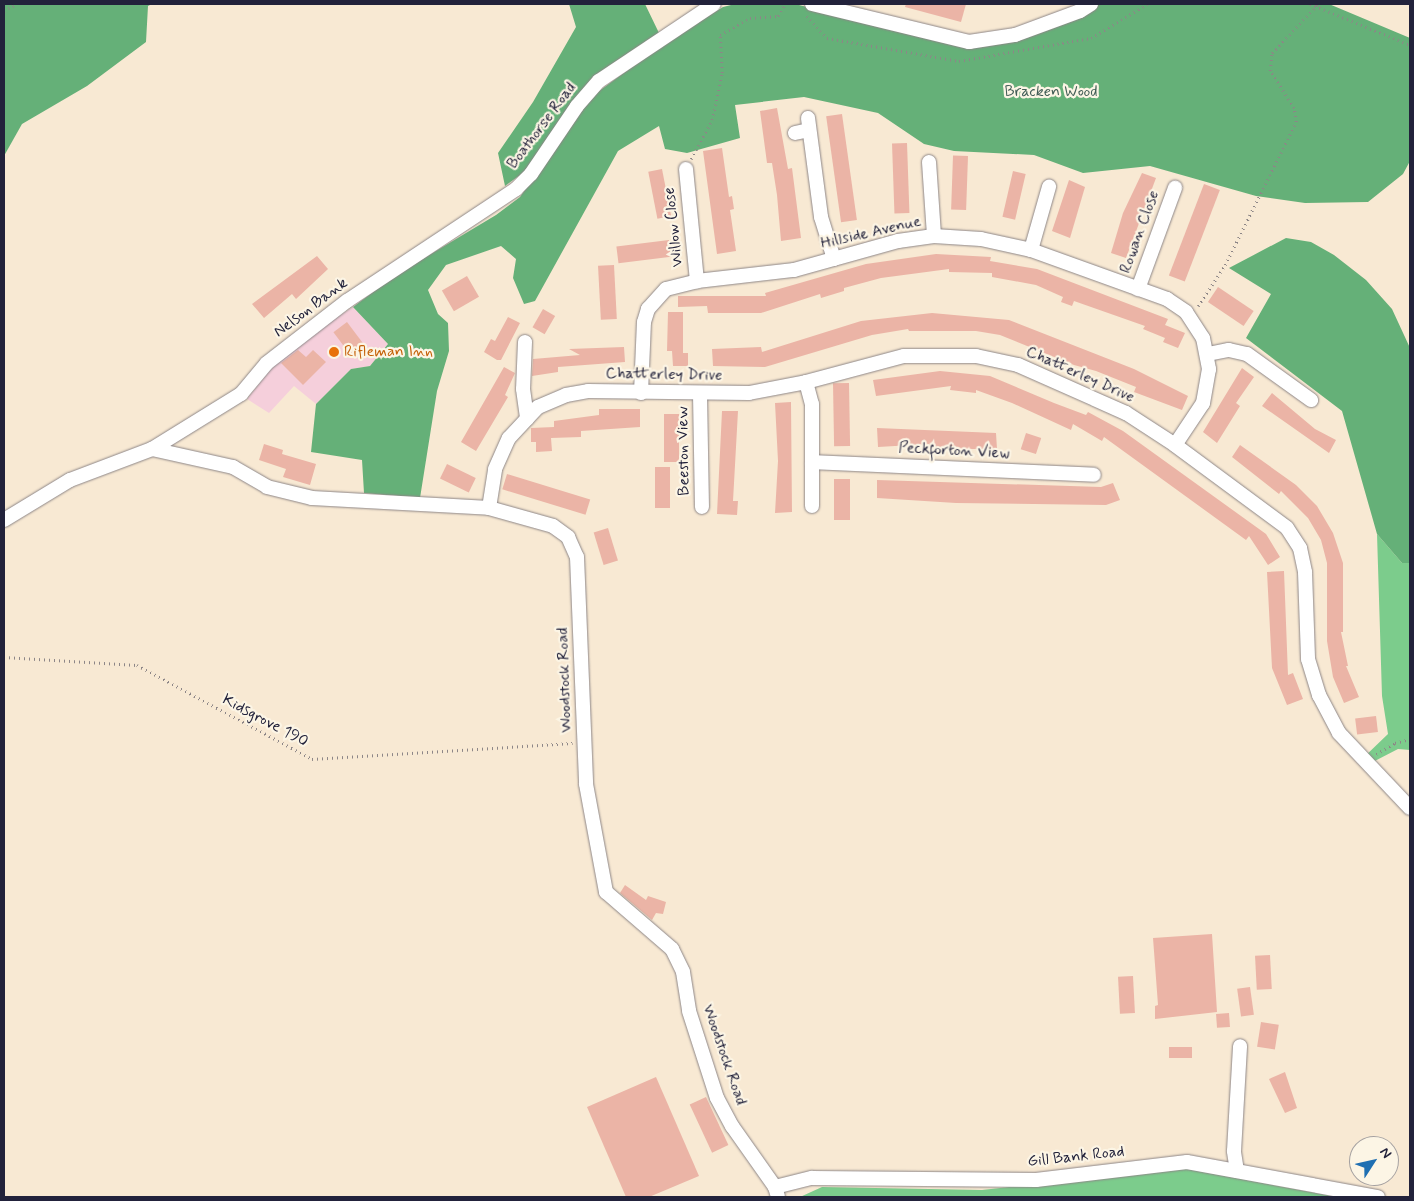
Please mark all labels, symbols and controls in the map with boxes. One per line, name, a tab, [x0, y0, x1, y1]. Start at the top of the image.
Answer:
street label: Boathorse Road	[503, 79, 581, 173]
park label: Bracken Wood	[1003, 82, 1099, 102]
street label: Willow Close	[660, 185, 688, 269]
street label: Rowan Close	[1116, 188, 1164, 276]
street label: Hillside Avenue	[819, 212, 923, 254]
street label: Nelson Bank	[272, 276, 350, 340]
place label: Rifleman Inn	[344, 342, 434, 362]
street label: Chatterley Drive	[1023, 342, 1137, 408]
marker: Rifleman Inn	[328, 346, 340, 358]
street label: Chatterley Drive	[605, 364, 723, 386]
street label: Beeston View	[674, 408, 694, 494]
street label: Peckforton View	[898, 439, 1010, 463]
street label: Woodstock Road	[554, 628, 576, 732]
street label: Kidsgrove 190	[219, 690, 311, 752]
street label: Woodstock Road	[698, 1003, 750, 1107]
north arrow	[1349, 1136, 1399, 1186]
street label: Gill Bank Road	[1027, 1142, 1125, 1172]
text: N	[1375, 1144, 1396, 1162]

